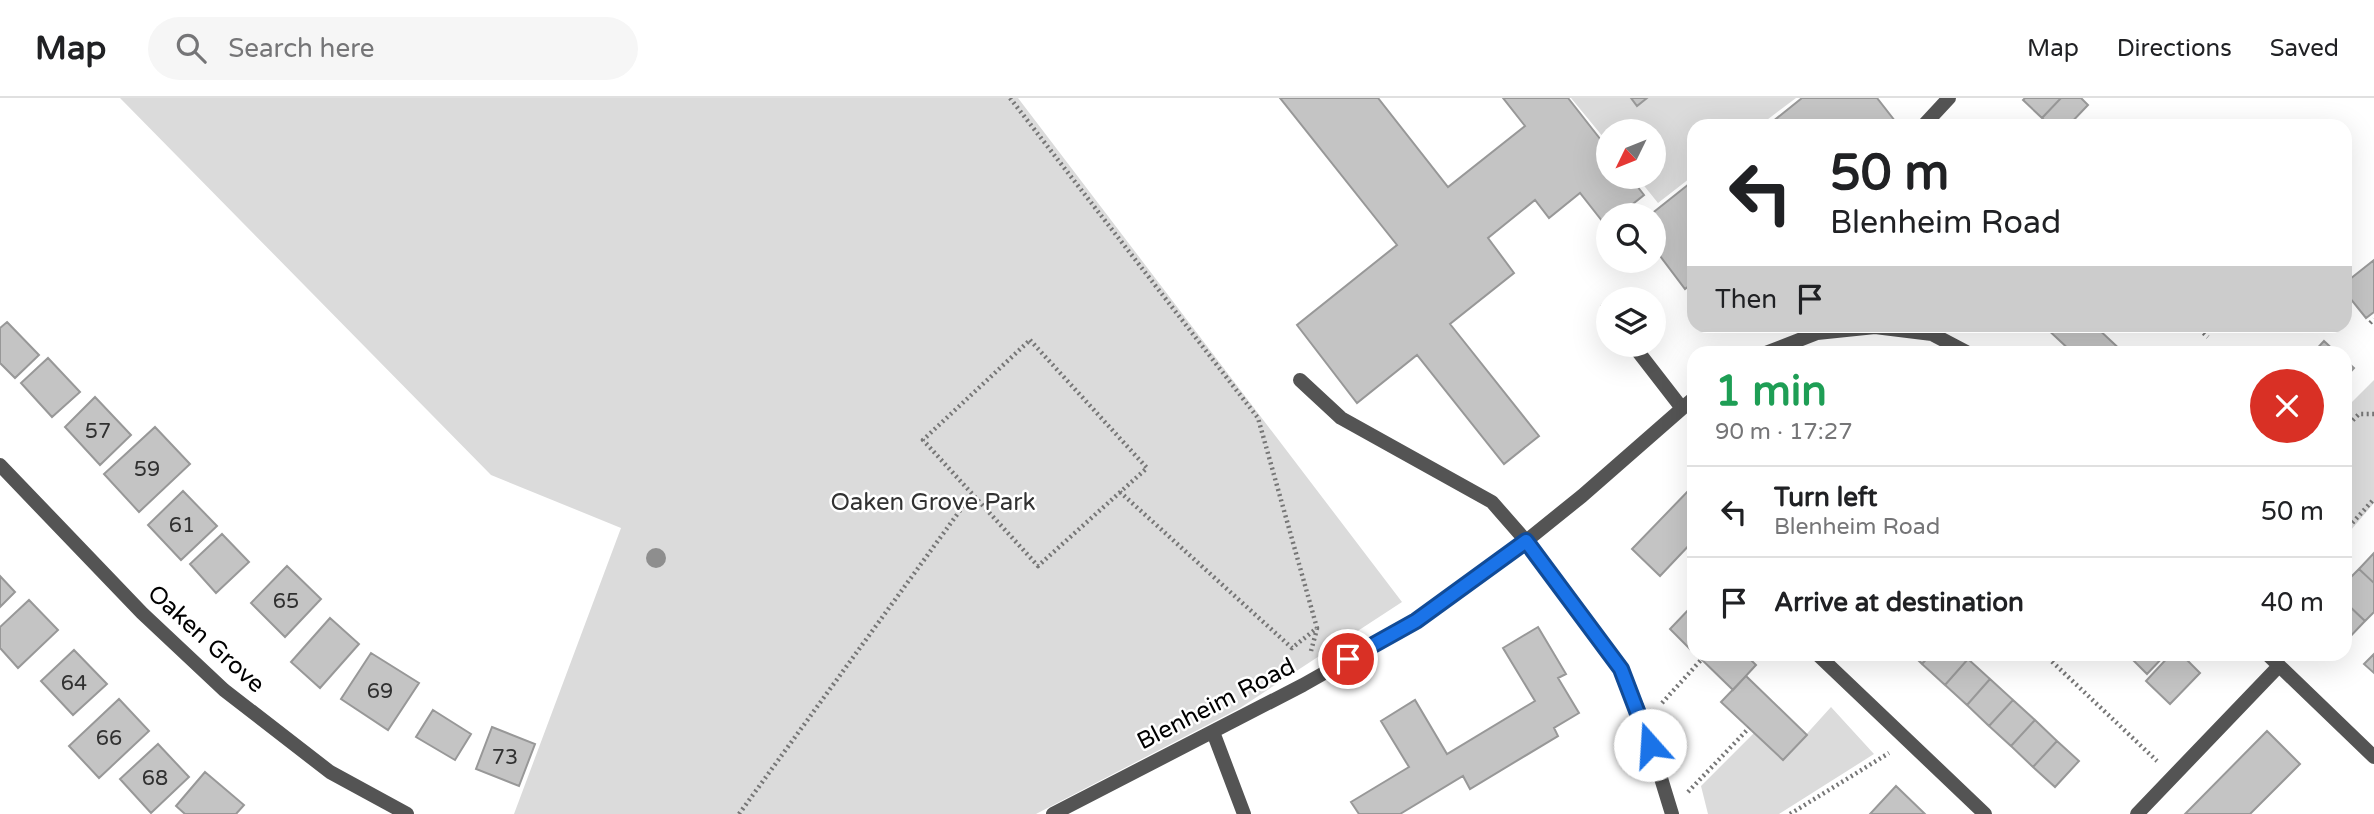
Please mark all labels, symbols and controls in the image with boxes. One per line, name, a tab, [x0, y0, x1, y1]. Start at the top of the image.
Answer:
search box	[148, 17, 638, 80]
text: Map	[35, 29, 106, 68]
icon: search	[172, 29, 210, 67]
text: Search here	[228, 33, 374, 64]
text: Map	[2027, 34, 2079, 63]
text: Directions	[2117, 34, 2232, 63]
text: Saved	[2270, 34, 2339, 63]
north arrow	[1596, 119, 1666, 189]
map controls	[1596, 119, 1666, 357]
text: 50 m	[1830, 144, 1949, 203]
icon: left	[1715, 147, 1806, 238]
button: search	[1596, 203, 1666, 273]
text: Blenheim Road	[1830, 204, 2061, 242]
icon: arrive	[1791, 280, 1829, 318]
text: Then	[1715, 284, 1777, 315]
button: layers	[1596, 287, 1666, 357]
text: 1 min	[1715, 366, 1827, 417]
button: close	[2250, 369, 2324, 443]
text: 90 m · 17:27	[1715, 418, 1853, 446]
house number: 57	[85, 419, 111, 444]
house number: 59	[134, 457, 160, 482]
text: Turn left	[1774, 482, 1877, 513]
park label: Oaken Grove Park	[830, 488, 1036, 517]
icon: left	[1715, 493, 1753, 531]
text: 50 m	[2261, 496, 2324, 527]
house number: 61	[169, 513, 195, 538]
text: Blenheim Road	[1774, 513, 1940, 541]
street label: Oaken Grove	[141, 579, 271, 699]
icon: arrive	[1715, 584, 1753, 622]
text: Arrive at destination	[1774, 587, 2024, 618]
text: 40 m	[2261, 587, 2324, 618]
house number: 65	[273, 589, 299, 614]
pin	[1318, 629, 1378, 689]
icon: arrive	[1329, 640, 1367, 678]
street label: Blenheim Road	[1132, 652, 1300, 756]
house number: 64	[61, 671, 87, 696]
house number: 69	[367, 679, 393, 704]
position arrow	[1613, 708, 1687, 782]
house number: 66	[96, 726, 122, 751]
house number: 73	[492, 745, 518, 770]
house number: 68	[142, 766, 168, 791]

